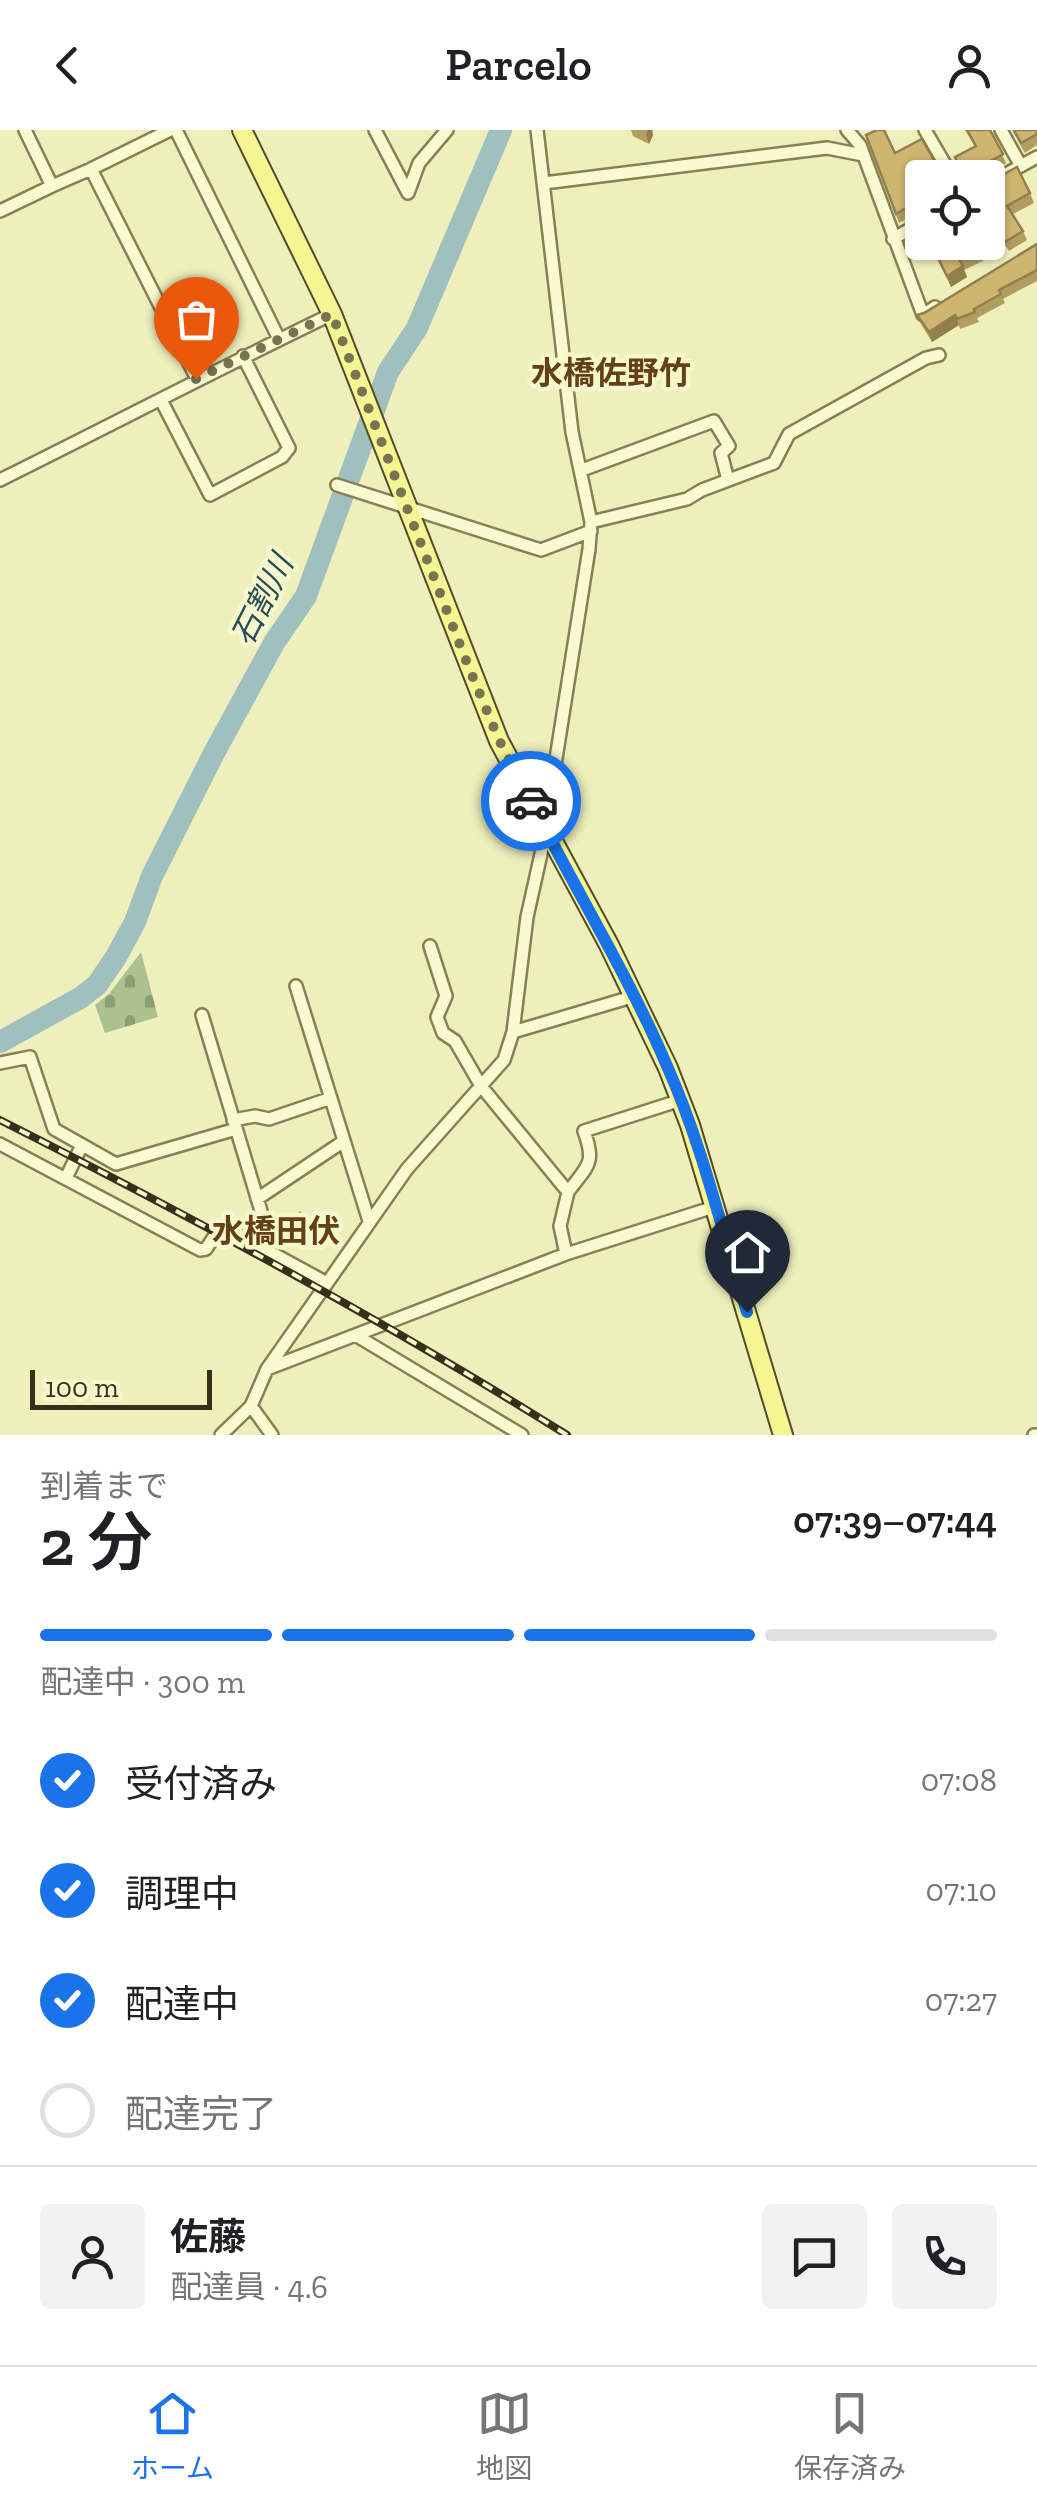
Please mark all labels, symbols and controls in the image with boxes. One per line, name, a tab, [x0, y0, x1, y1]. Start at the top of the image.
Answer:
icon: back	[40, 38, 95, 93]
text: Parcelo	[445, 38, 592, 92]
icon: person	[942, 38, 997, 93]
map controls	[905, 160, 1005, 260]
button: locate	[905, 160, 1005, 260]
pin	[154, 277, 239, 380]
icon: bag	[169, 292, 224, 347]
district label: 水橋佐野竹	[531, 354, 691, 392]
water label: 石割川	[223, 546, 302, 651]
courier	[481, 751, 581, 851]
icon: car	[504, 774, 559, 829]
pin	[705, 1210, 790, 1313]
district label: 水橋田伏	[212, 1212, 340, 1250]
icon: home	[720, 1225, 775, 1280]
scale bar	[30, 1365, 212, 1410]
text: 100 m	[45, 1371, 119, 1404]
text: 到着まで	[40, 1467, 168, 1505]
text: 07:39–07:44	[793, 1497, 997, 1543]
text: 2 分	[40, 1504, 153, 1582]
text: 配達中 · 300 m	[40, 1663, 245, 1701]
icon: check	[40, 1753, 95, 1808]
text: 受付済み	[125, 1761, 277, 1807]
text: 07:08	[921, 1761, 997, 1799]
icon: check	[40, 1863, 95, 1918]
text: 調理中	[125, 1871, 239, 1917]
text: 07:10	[926, 1871, 997, 1909]
icon: check	[40, 1973, 95, 2028]
text: 配達中	[125, 1981, 239, 2027]
text: 07:27	[925, 1981, 997, 2019]
text: 配達完了	[125, 2091, 277, 2137]
button: person	[40, 2204, 145, 2309]
button: chat	[762, 2204, 867, 2309]
button: phone	[892, 2204, 997, 2309]
text: 佐藤	[170, 2214, 246, 2260]
text: 配達員 · 4.6	[170, 2268, 328, 2306]
tab: ホーム	[131, 2386, 214, 2486]
tab: 地図	[476, 2386, 532, 2486]
tab: 保存済み	[794, 2386, 906, 2486]

